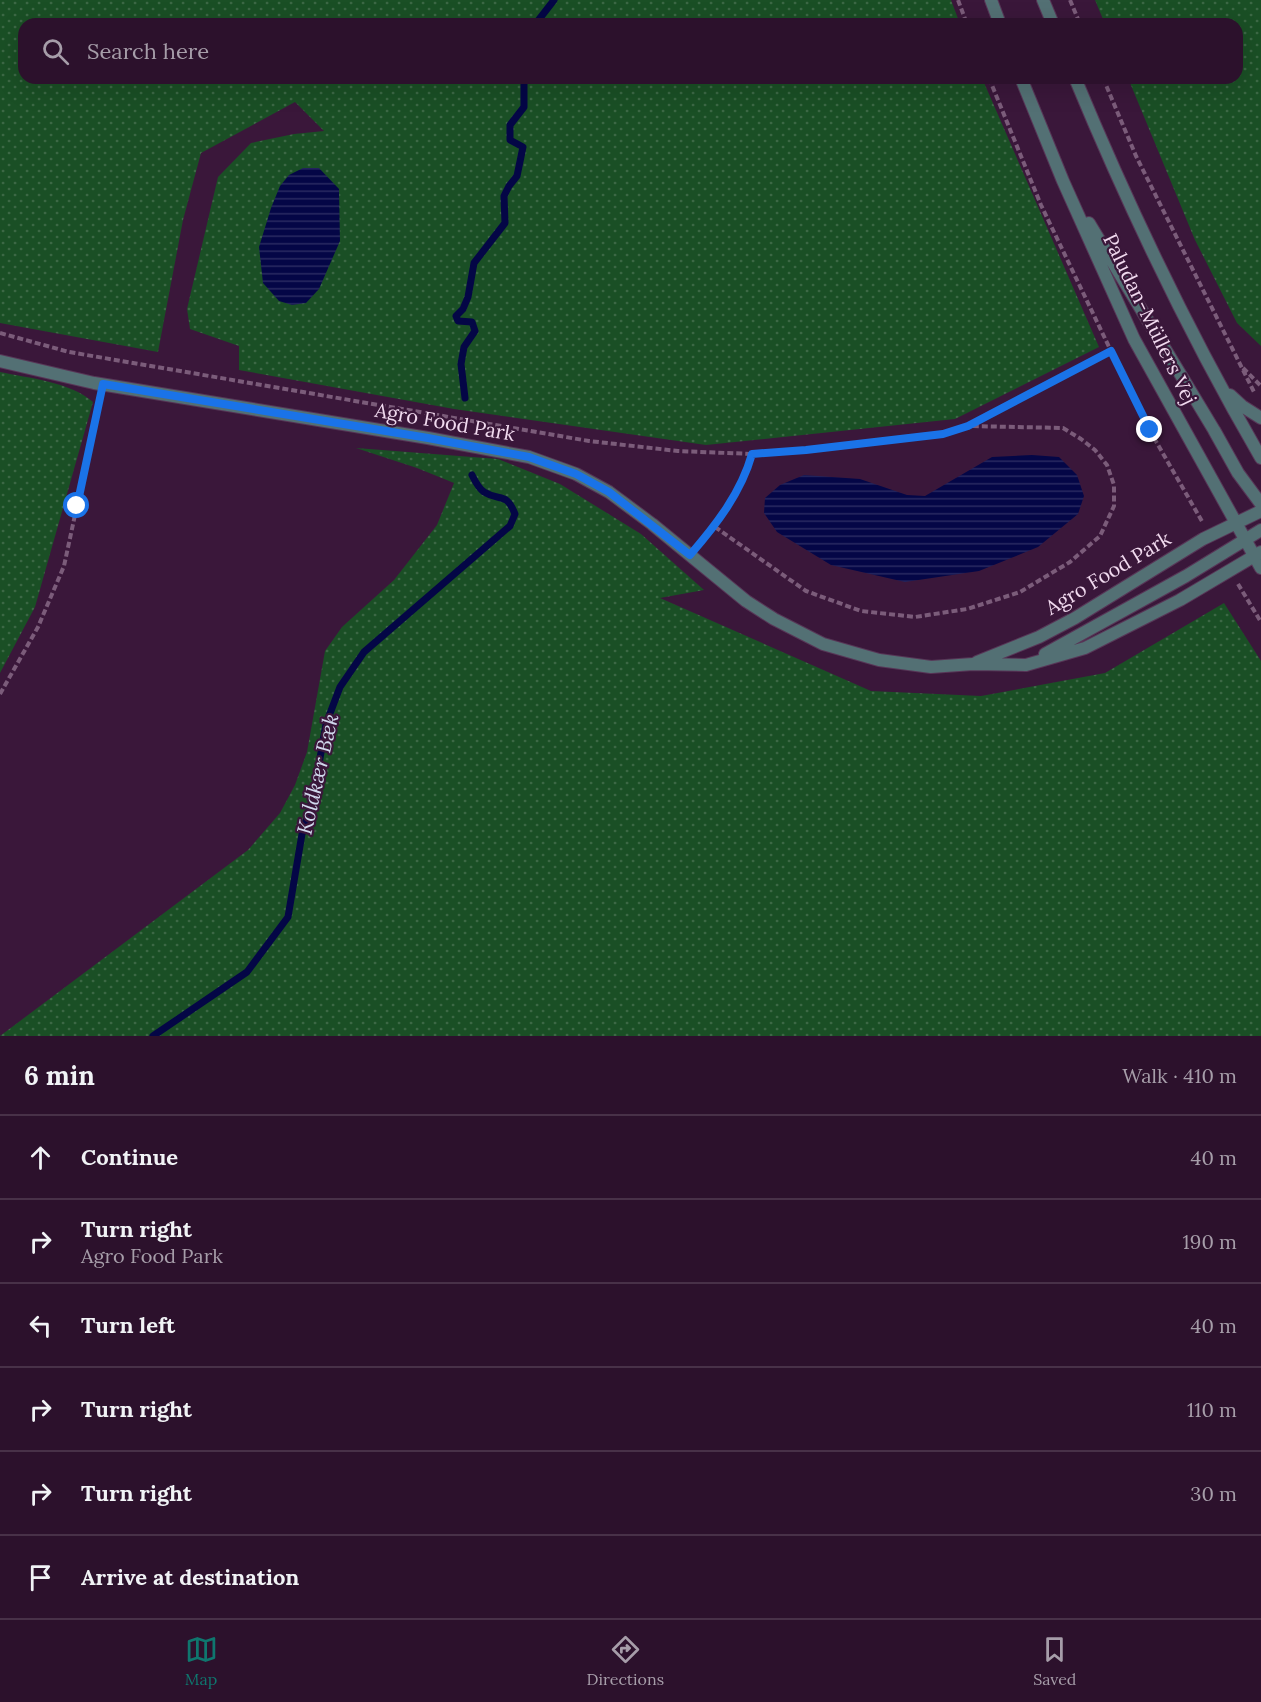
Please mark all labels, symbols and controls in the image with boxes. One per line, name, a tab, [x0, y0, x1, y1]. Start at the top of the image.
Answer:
search box	[18, 18, 1243, 84]
icon: search	[39, 35, 72, 68]
text: Search here	[87, 37, 209, 65]
street label: Paludan-Müllers Vej	[1098, 229, 1203, 408]
street label: Agro Food Park	[372, 397, 517, 446]
route end	[1136, 416, 1162, 442]
route start	[63, 492, 89, 518]
street label: Agro Food Park	[1040, 525, 1175, 620]
water label: Koldkær Bæk	[290, 711, 345, 837]
text: 6 min	[24, 1059, 95, 1092]
text: Walk · 410 m	[1122, 1063, 1237, 1088]
icon: ahead	[24, 1141, 57, 1174]
text: Continue	[81, 1143, 178, 1171]
text: 40 m	[1191, 1145, 1237, 1170]
text: Turn right	[81, 1215, 192, 1243]
icon: right	[24, 1225, 57, 1258]
text: 190 m	[1183, 1229, 1237, 1254]
text: Agro Food Park	[81, 1243, 223, 1268]
icon: left	[24, 1309, 57, 1342]
text: Turn left	[81, 1311, 175, 1339]
text: 40 m	[1191, 1313, 1237, 1338]
icon: right	[24, 1393, 57, 1426]
text: Turn right	[81, 1395, 192, 1423]
text: 110 m	[1187, 1397, 1237, 1422]
icon: right	[24, 1477, 57, 1510]
text: Turn right	[81, 1479, 192, 1507]
text: 30 m	[1190, 1481, 1237, 1506]
icon: arrive	[24, 1561, 57, 1594]
text: Arrive at destination	[81, 1563, 299, 1591]
tab: Map	[185, 1633, 218, 1689]
tab: Directions	[587, 1633, 664, 1689]
tab: Saved	[1033, 1633, 1076, 1689]

